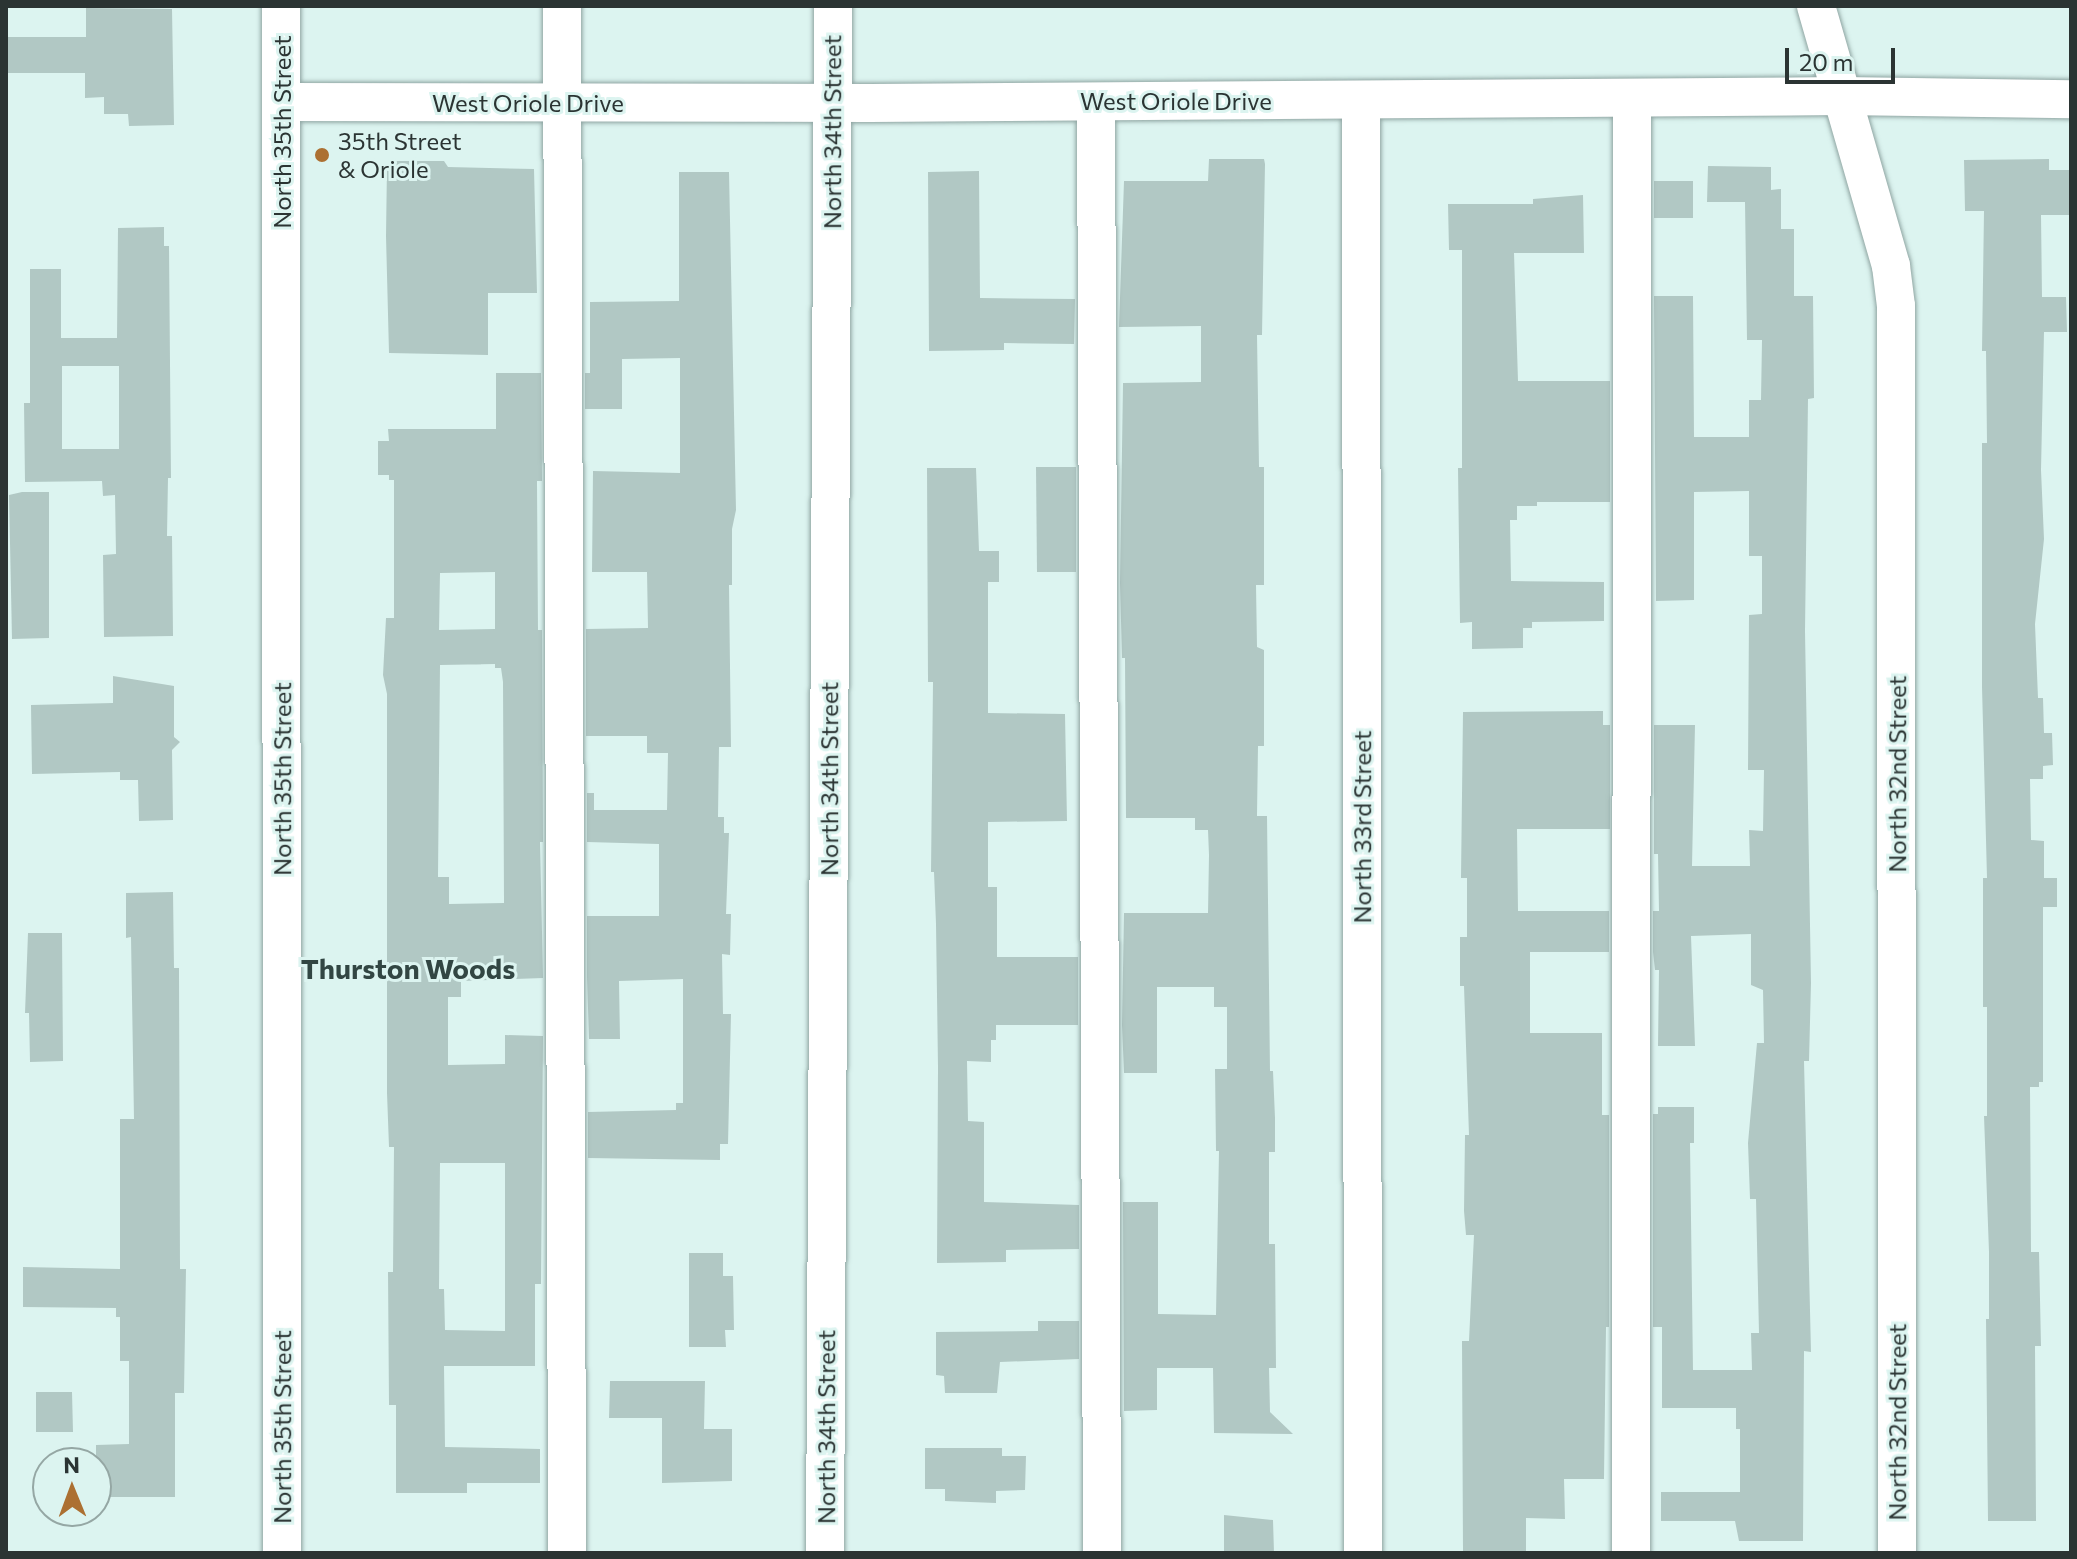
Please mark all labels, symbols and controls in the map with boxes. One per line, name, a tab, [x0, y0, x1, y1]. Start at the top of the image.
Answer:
scale bar	[1789, 32, 1899, 82]
street label: North 35th Street	[268, 35, 296, 229]
street label: North 34th Street	[818, 35, 846, 229]
text: 20 m	[1799, 47, 1853, 76]
street label: West Oriole Drive	[1080, 87, 1272, 115]
street label: West Oriole Drive	[432, 89, 624, 117]
place label: 35th Street & Oriole	[338, 127, 462, 183]
marker: 35th Street & Oriole	[313, 146, 331, 164]
street label: North 32nd Street	[1883, 675, 1911, 873]
street label: North 35th Street	[268, 682, 296, 876]
street label: North 34th Street	[815, 682, 843, 876]
street label: North 33rd Street	[1348, 731, 1376, 923]
district label: Thurston Woods	[301, 951, 515, 985]
street label: North 32nd Street	[1883, 1323, 1911, 1521]
street label: North 35th Street	[268, 1330, 296, 1524]
street label: North 34th Street	[812, 1330, 840, 1524]
north arrow	[32, 1447, 112, 1527]
text: N	[63, 1451, 80, 1478]

